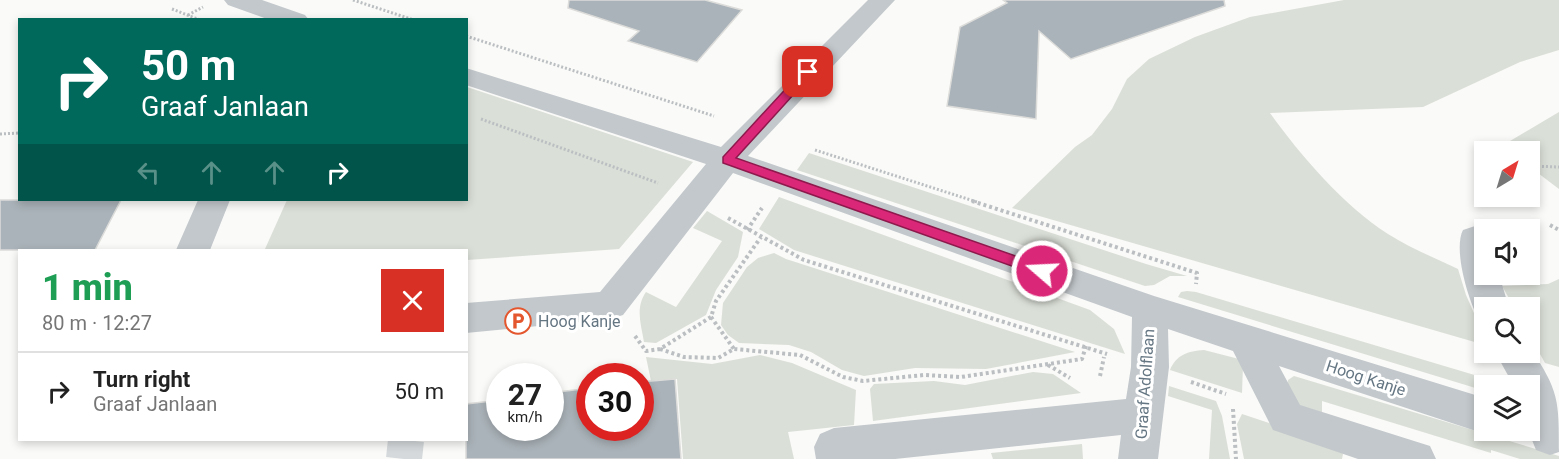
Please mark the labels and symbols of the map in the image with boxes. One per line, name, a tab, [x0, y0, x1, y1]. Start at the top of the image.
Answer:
pin	[782, 46, 833, 97]
north arrow	[1474, 141, 1540, 207]
position arrow	[1010, 239, 1074, 303]
parking icon: Hoog Kanje	[503, 306, 533, 336]
place label: Hoog Kanje	[538, 312, 621, 331]
street label: Graaf Adolflaan	[1132, 328, 1158, 440]
street label: Hoog Kanje	[1324, 356, 1408, 400]
speed limit sign: 30	[576, 363, 654, 441]

